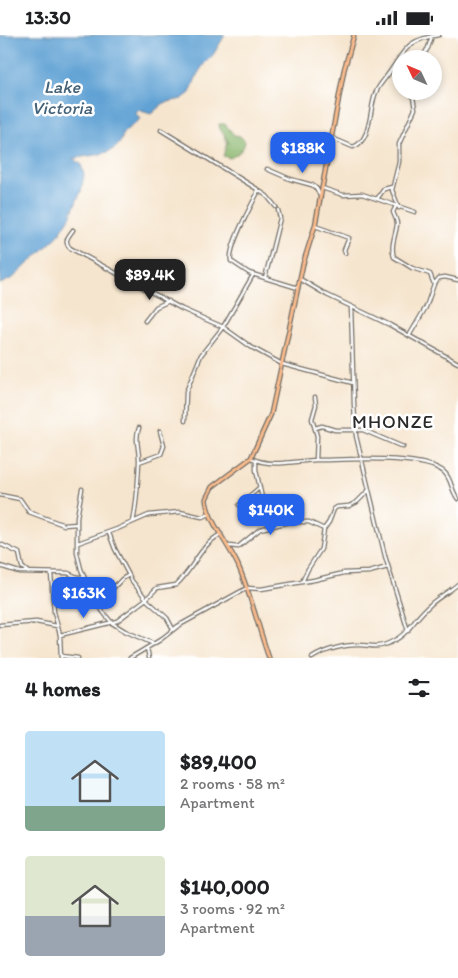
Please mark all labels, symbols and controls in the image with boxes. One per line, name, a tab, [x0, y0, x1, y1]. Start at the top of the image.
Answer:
text: 13:30	[25, 6, 71, 29]
north arrow	[392, 50, 442, 100]
map controls	[392, 50, 442, 100]
water label: Lake Victoria	[32, 76, 93, 119]
pin: $188K	[268, 131, 338, 174]
text: $188K	[281, 138, 325, 157]
pin: $89.4K	[109, 259, 191, 301]
text: $89.4K	[125, 265, 175, 284]
district label: MHONZE	[352, 410, 434, 433]
pin: $140K	[236, 493, 306, 536]
text: $140K	[248, 500, 294, 519]
pin: $163K	[49, 577, 119, 619]
text: $163K	[63, 583, 105, 602]
icon: filters	[405, 674, 433, 702]
text: 4 homes	[25, 676, 101, 701]
text: $89,400	[180, 749, 257, 774]
icon: home	[65, 751, 125, 811]
text: 2 rooms · 58 m²	[180, 774, 285, 793]
text: Apartment	[180, 793, 255, 812]
text: $140,000	[180, 874, 270, 899]
icon: home	[65, 876, 125, 936]
text: 3 rooms · 92 m²	[180, 899, 285, 918]
text: Apartment	[180, 918, 255, 937]

